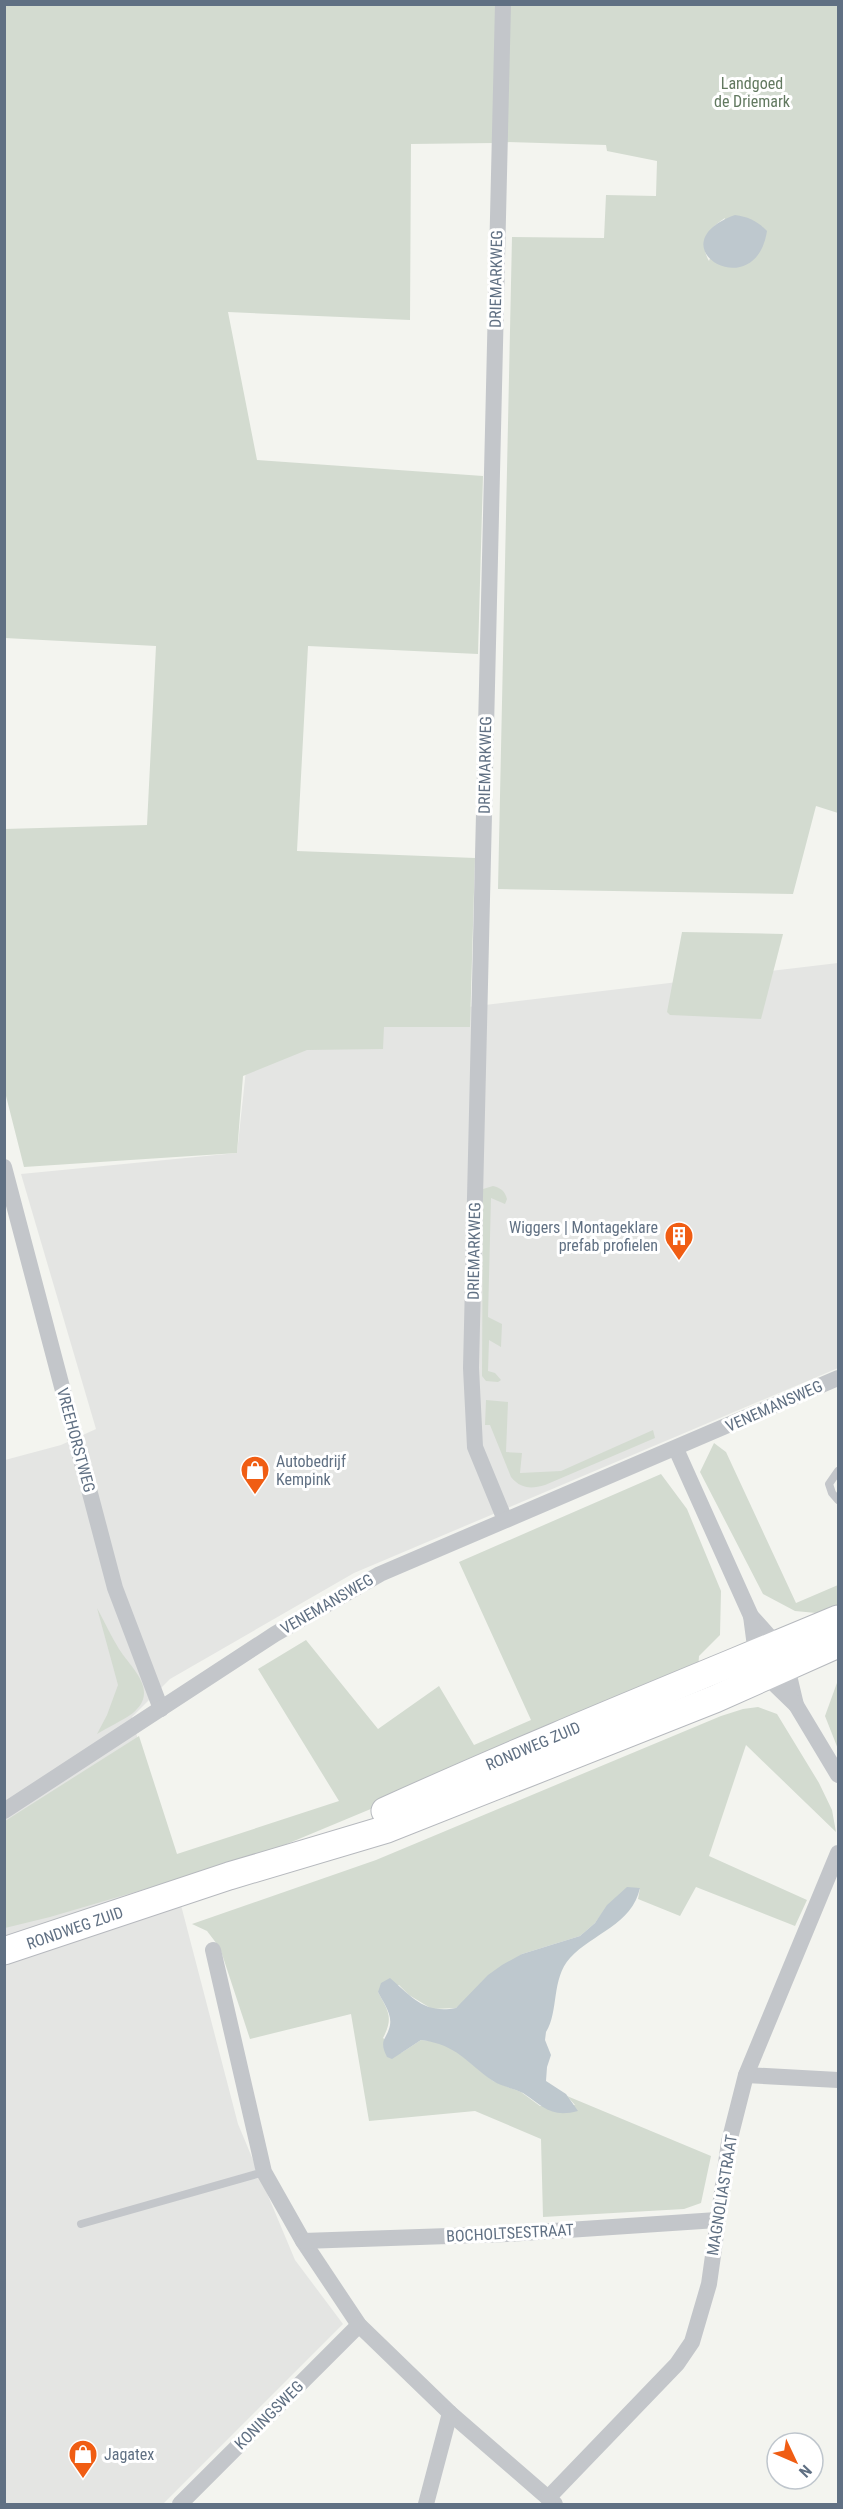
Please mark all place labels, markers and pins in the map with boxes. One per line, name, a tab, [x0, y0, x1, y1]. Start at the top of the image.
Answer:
place label: Wiggers | Montageklare prefab profielen	[509, 1218, 658, 1255]
building icon: Wiggers | Montageklare prefab profielen	[663, 1220, 695, 1262]
place label: Autobedrijf Kempink	[276, 1452, 346, 1489]
shop icon: Autobedrijf Kempink	[239, 1454, 271, 1496]
shop icon: Jagatex	[67, 2438, 99, 2480]
place label: Jagatex	[104, 2445, 154, 2464]

